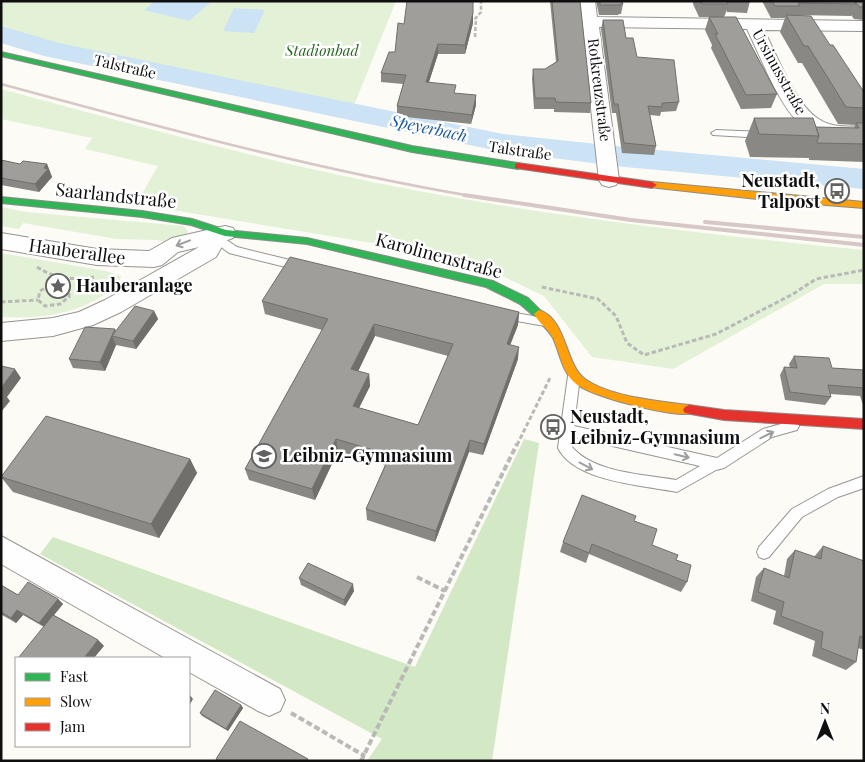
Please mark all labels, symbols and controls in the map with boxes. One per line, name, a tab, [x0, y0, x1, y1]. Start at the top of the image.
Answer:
street label: Ursinusstraße	[748, 25, 812, 118]
street label: Rotkreuzstraße	[584, 37, 616, 143]
park label: Stadionbad	[284, 40, 360, 60]
street label: Talstraße	[92, 49, 158, 83]
water label: Speyerbach	[388, 109, 469, 146]
street label: Talstraße	[487, 136, 553, 164]
place label: Neustadt, Talpost	[741, 168, 821, 213]
street label: Saarlandstraße	[54, 177, 178, 213]
bus stop icon: Neustadt, Talpost	[824, 178, 850, 204]
street label: Karolinenstraße	[373, 227, 505, 283]
street label: Hauberallee	[27, 232, 127, 270]
one-way arrow	[176, 239, 191, 248]
place icon: Hauberanlage	[45, 273, 71, 299]
place label: Hauberanlage	[76, 273, 192, 297]
place label: Neustadt, Leibniz-Gymnasium	[570, 404, 741, 449]
bus stop icon: Neustadt, Leibniz-Gymnasium	[540, 414, 566, 440]
one-way arrow	[760, 430, 775, 440]
school or university icon: Leibniz-Gymnasium	[251, 443, 277, 469]
place label: Leibniz-Gymnasium	[282, 443, 453, 467]
one-way arrow	[673, 452, 689, 461]
one-way arrow	[579, 461, 594, 471]
legend	[15, 657, 190, 747]
text: Fast	[60, 666, 89, 686]
text: Slow	[60, 691, 92, 711]
north arrow	[800, 697, 850, 747]
text: N	[820, 699, 830, 718]
text: Jam	[59, 716, 86, 736]

